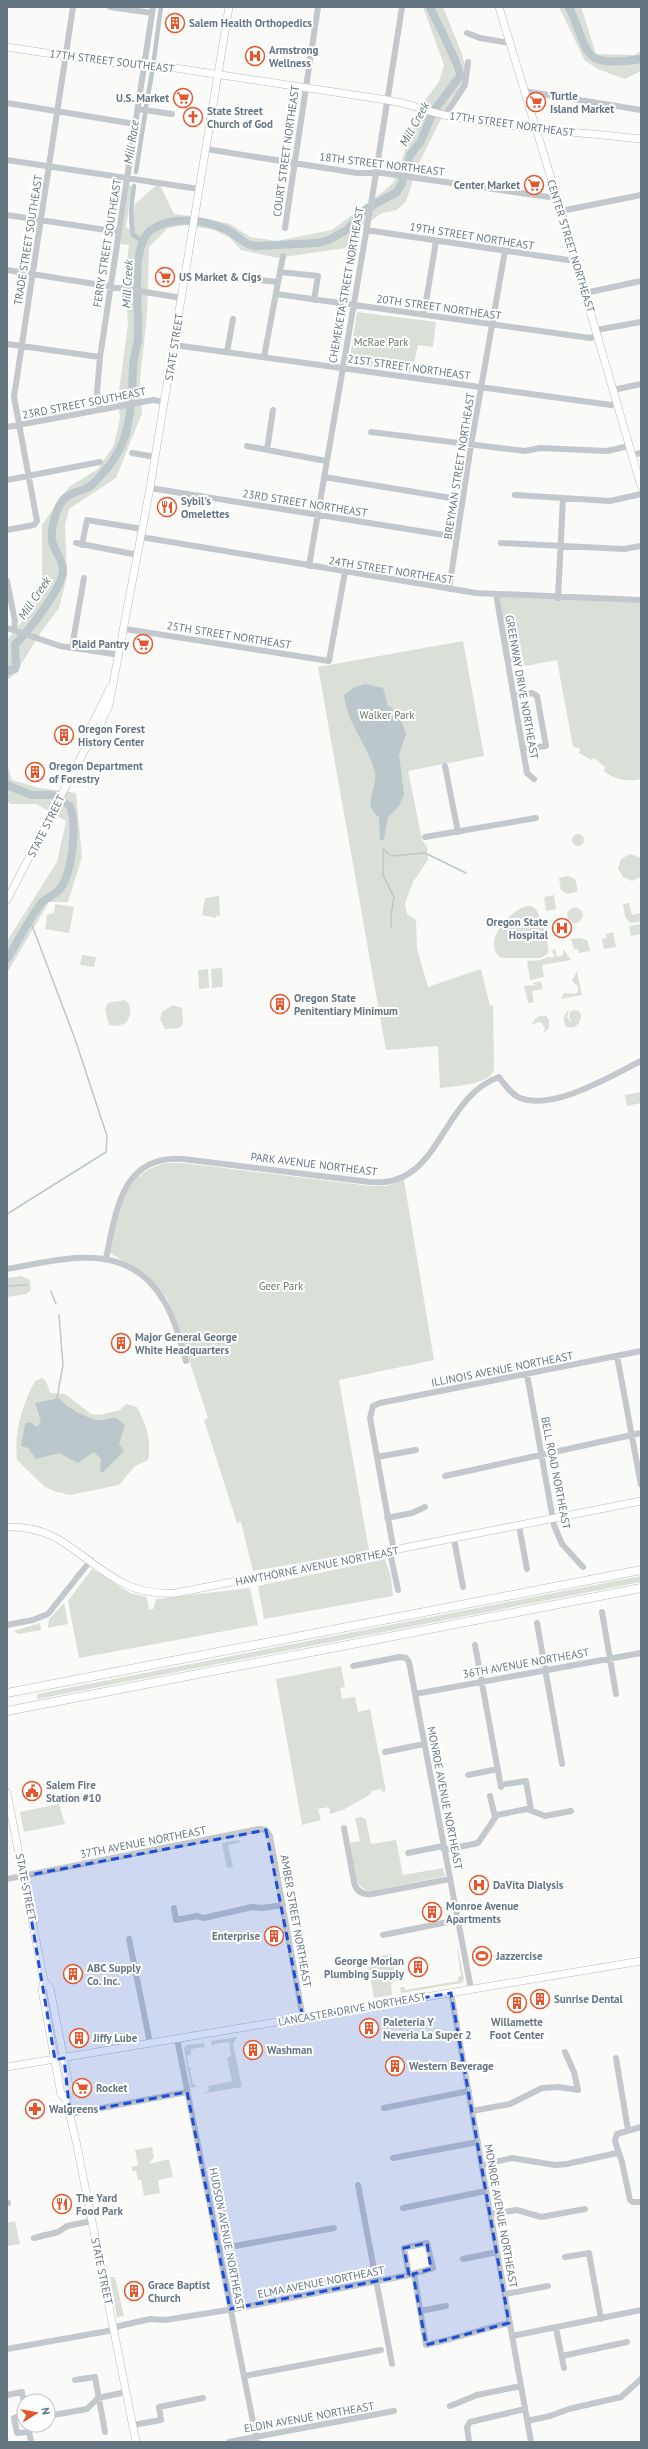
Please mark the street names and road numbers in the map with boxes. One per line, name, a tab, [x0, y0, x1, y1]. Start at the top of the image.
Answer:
street label: 17TH STREET SOUTHEAST	[49, 46, 175, 76]
street label: COURT STREET NORTHEAST	[270, 84, 302, 218]
street label: 17TH STREET NORTHEAST	[449, 108, 575, 140]
street label: 18TH STREET NORTHEAST	[319, 149, 445, 179]
street label: TRADE STREET SOUTHEAST	[11, 174, 45, 306]
street label: FERRY STREET SOUTHEAST	[90, 178, 124, 308]
street label: CENTER STREET NORTHEAST	[544, 178, 598, 314]
street label: CHEMEKETA STREET NORTHEAST	[325, 206, 367, 364]
street label: 19TH STREET NORTHEAST	[409, 219, 535, 253]
street label: 20TH STREET NORTHEAST	[376, 291, 502, 323]
street label: STATE STREET	[162, 312, 186, 382]
street label: 21ST STREET NORTHEAST	[347, 351, 471, 383]
street label: 23RD STREET SOUTHEAST	[21, 384, 147, 422]
street label: BREYMAN STREET NORTHEAST	[441, 392, 477, 540]
street label: 23RD STREET NORTHEAST	[242, 486, 368, 520]
street label: 24TH STREET NORTHEAST	[328, 553, 454, 587]
street label: GREENWAY DRIVE NORTHEAST	[502, 614, 542, 760]
street label: 25TH STREET NORTHEAST	[166, 618, 292, 652]
street label: STATE STREET	[24, 792, 68, 860]
street label: PARK AVENUE NORTHEAST	[250, 1149, 378, 1179]
street label: ILLINOIS AVENUE NORTHEAST	[430, 1348, 574, 1390]
street label: BELL ROAD NORTHEAST	[538, 1415, 574, 1531]
street label: HAWTHORNE AVENUE NORTHEAST	[234, 1543, 400, 1589]
street label: 36TH AVENUE NORTHEAST	[462, 1645, 590, 1681]
street label: MONROE AVENUE NORTHEAST	[424, 1725, 466, 1871]
street label: 37TH AVENUE NORTHEAST	[79, 1823, 207, 1861]
street label: STATE STREET	[13, 1852, 39, 1922]
street label: AMBER STREET NORTHEAST	[277, 1854, 315, 1988]
street label: LANCASTER DRIVE NORTHEAST	[277, 1989, 427, 2029]
street label: MONROE AVENUE NORTHEAST	[481, 2143, 521, 2289]
street label: HUDSON AVENUE NORTHEAST	[206, 2166, 248, 2312]
street label: STATE STREET	[88, 2236, 116, 2306]
street label: ELMA AVENUE NORTHEAST	[256, 2263, 386, 2301]
street label: ELDIN AVENUE NORTHEAST	[243, 2399, 375, 2435]

